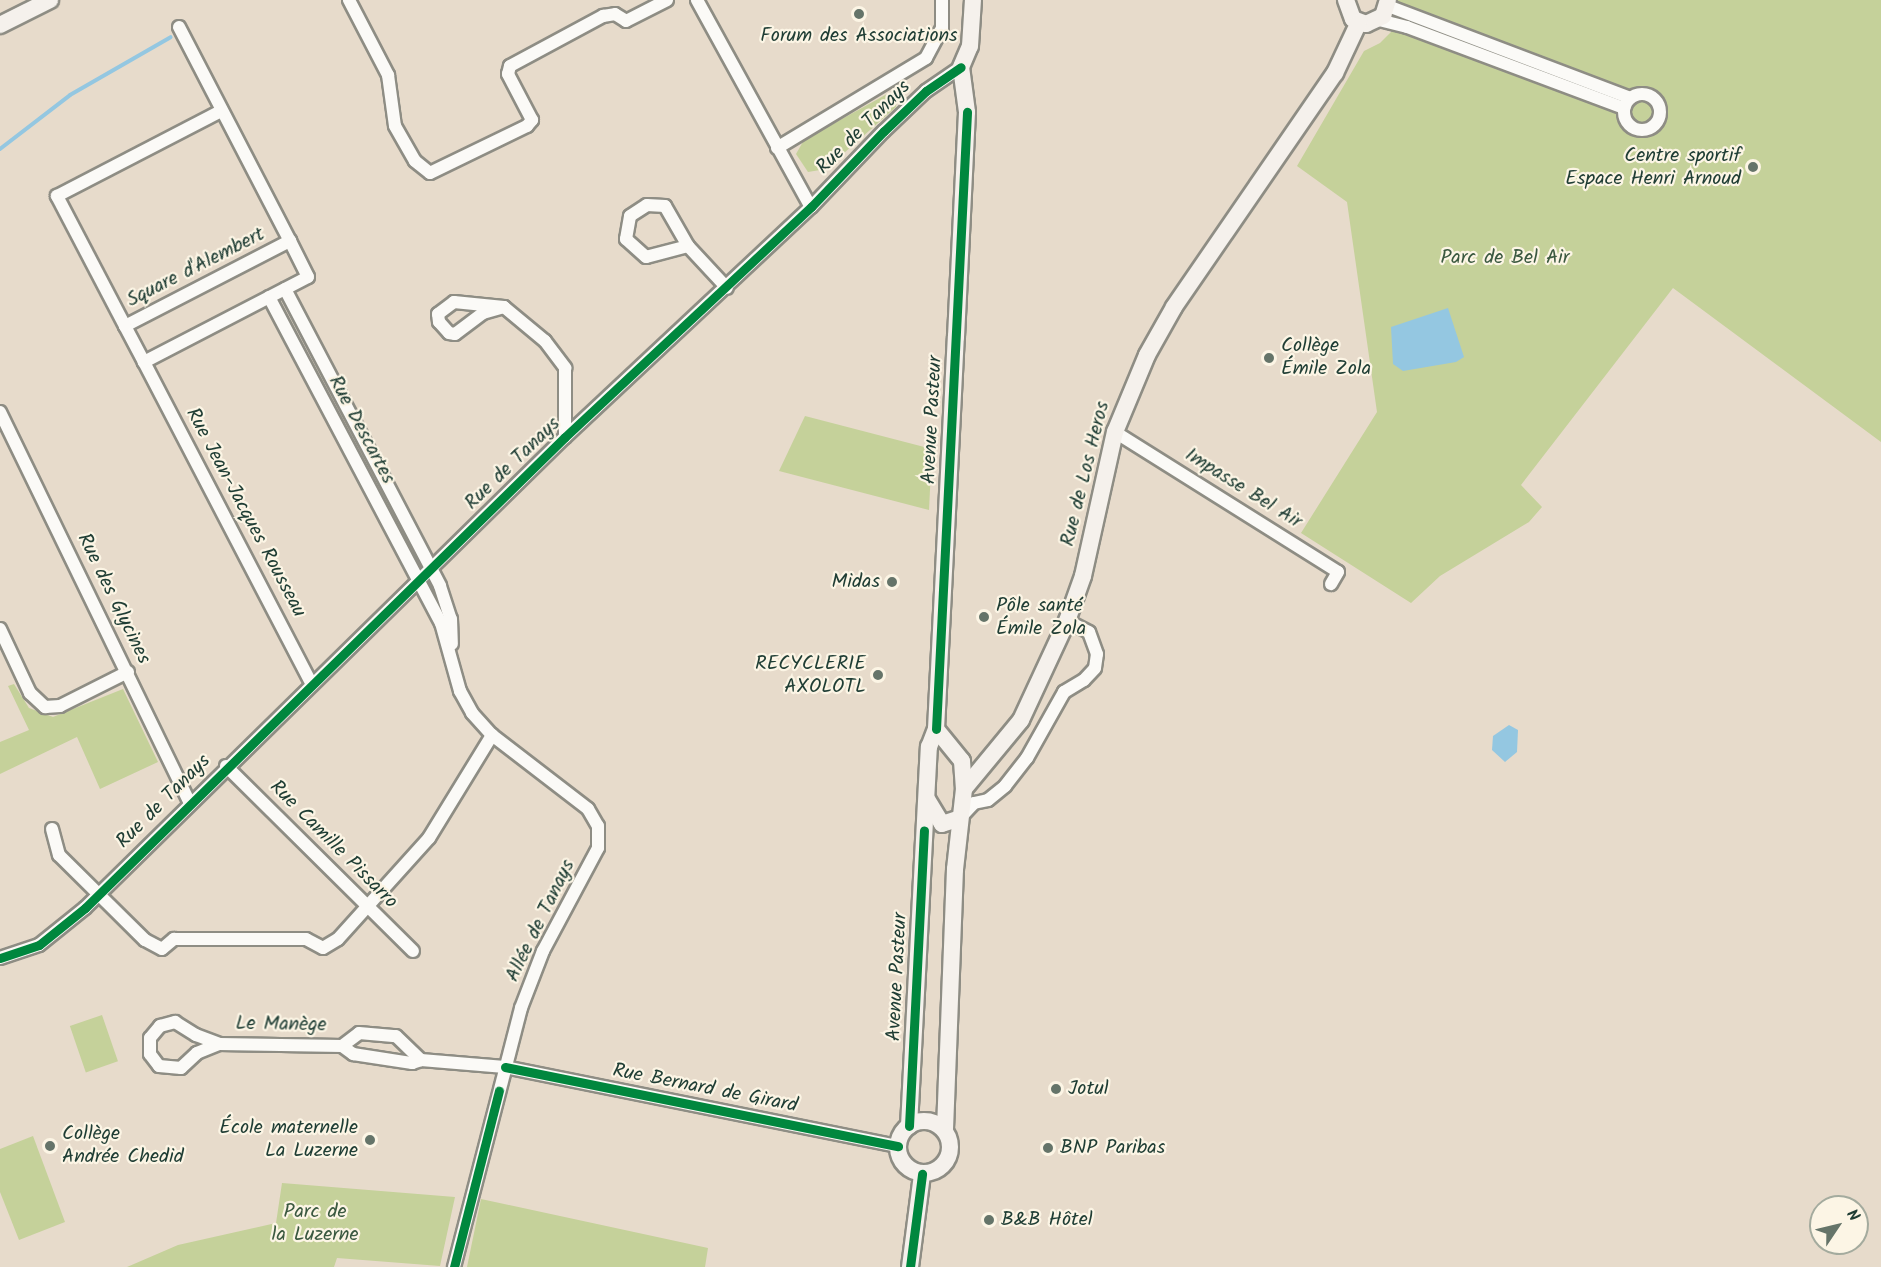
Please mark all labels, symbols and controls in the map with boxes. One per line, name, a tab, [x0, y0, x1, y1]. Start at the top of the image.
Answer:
marker: Forum des Associations	[852, 7, 866, 21]
place label: Forum des Associations	[760, 24, 958, 48]
street label: Rue de Tanays	[812, 76, 916, 180]
place label: Centre sportif Espace Henri Arnoud	[1565, 144, 1741, 191]
marker: Centre sportif Espace Henri Arnoud	[1746, 160, 1760, 174]
street label: Square d'Alembert	[123, 223, 269, 313]
park label: Parc de Bel Air	[1441, 246, 1569, 270]
place label: Collège Émile Zola	[1281, 334, 1371, 381]
marker: Collège Émile Zola	[1262, 351, 1276, 365]
street label: Avenue Pasteur	[918, 355, 948, 485]
street label: Rue Descartes	[322, 372, 400, 488]
street label: Rue de Los Heros	[1056, 399, 1116, 549]
street label: Rue Jean-Jacques Rousseau	[180, 404, 310, 622]
street label: Rue de Tanays	[460, 413, 566, 515]
street label: Impasse Bel Air	[1180, 443, 1306, 535]
street label: Rue des Glycines	[71, 530, 155, 668]
place label: Midas	[832, 570, 880, 594]
marker: Midas	[885, 575, 899, 589]
place label: Pôle santé Émile Zola	[996, 594, 1086, 641]
marker: Pôle santé Émile Zola	[977, 610, 991, 624]
place label: RECYCLERIE AXOLOTL	[755, 652, 866, 699]
marker: RECYCLERIE AXOLOTL	[871, 668, 885, 682]
street label: Rue de Tanays	[112, 750, 216, 854]
street label: Rue Camille Pissarro	[264, 776, 402, 914]
street label: Allée de Tanays	[501, 856, 581, 986]
street label: Avenue Pasteur	[883, 912, 913, 1042]
street label: Le Manège	[235, 1012, 327, 1038]
street label: Rue Bernard de Girard	[610, 1059, 800, 1119]
place label: Jotul	[1068, 1077, 1109, 1101]
marker: Jotul	[1049, 1082, 1063, 1096]
place label: École maternelle La Luzerne	[219, 1116, 358, 1163]
place label: Collège Andrée Chedid	[62, 1122, 184, 1169]
marker: École maternelle La Luzerne	[363, 1133, 377, 1147]
place label: BNP Paribas	[1060, 1136, 1165, 1160]
marker: Collège Andrée Chedid	[43, 1139, 57, 1153]
marker: BNP Paribas	[1041, 1141, 1055, 1155]
north arrow	[1809, 1195, 1869, 1255]
park label: Parc de la Luzerne	[272, 1201, 358, 1248]
text: N	[1839, 1204, 1866, 1227]
place label: B&B Hôtel	[1001, 1208, 1093, 1232]
marker: B&B Hôtel	[982, 1213, 996, 1227]

